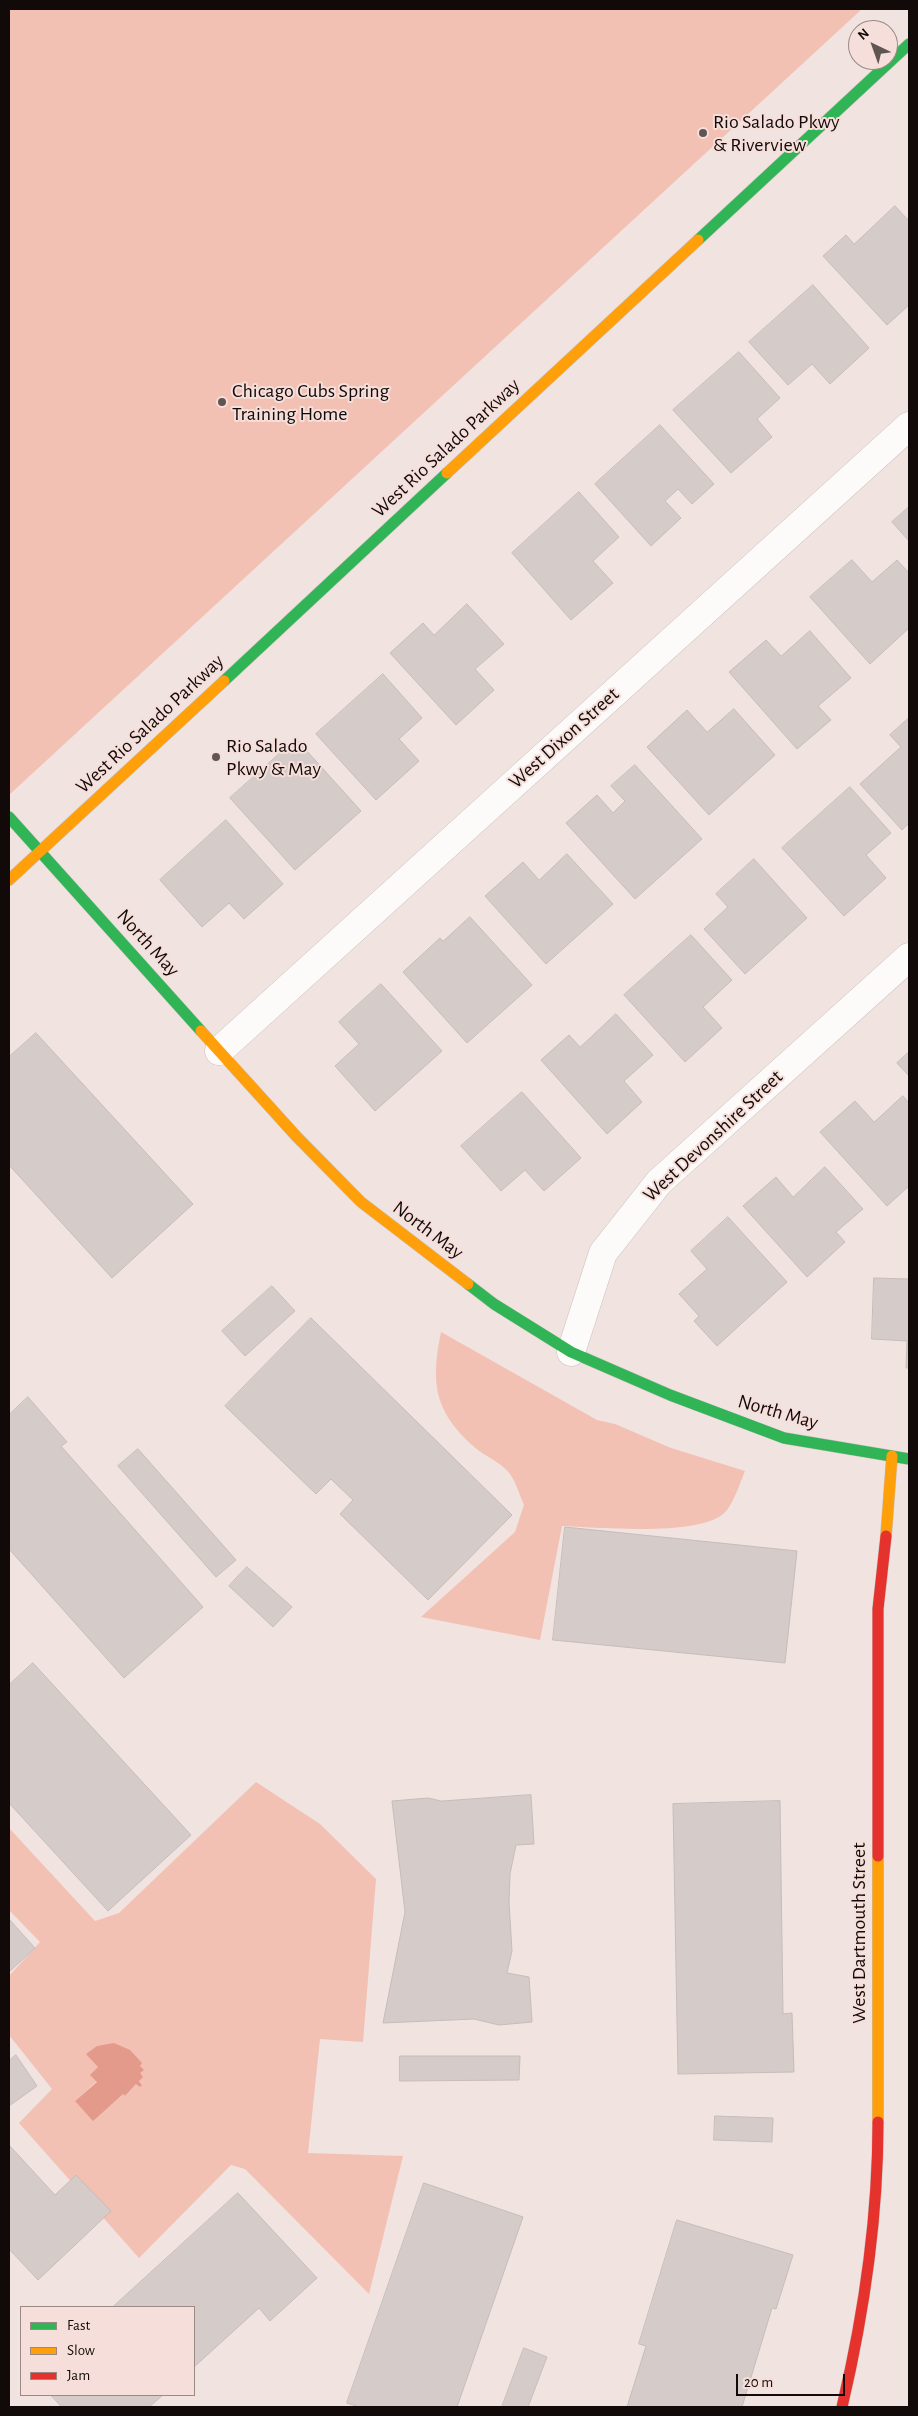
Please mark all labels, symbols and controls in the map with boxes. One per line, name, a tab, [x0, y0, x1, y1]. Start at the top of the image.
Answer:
north arrow	[848, 20, 898, 70]
text: N	[855, 26, 872, 43]
place label: Rio Salado Pkwy & Riverview	[713, 110, 840, 157]
marker: Rio Salado Pkwy & Riverview	[697, 127, 709, 139]
street label: West Rio Salado Parkway	[367, 373, 525, 523]
place label: Chicago Cubs Spring Training Home	[232, 379, 389, 426]
marker: Chicago Cubs Spring Training Home	[216, 396, 228, 408]
street label: West Rio Salado Parkway	[71, 649, 229, 799]
street label: West Dixon Street	[504, 682, 624, 794]
place label: Rio Salado Pkwy & May	[226, 734, 321, 781]
marker: Rio Salado Pkwy & May	[210, 751, 222, 763]
street label: North May	[111, 904, 185, 982]
street label: West Devonshire Street	[638, 1065, 788, 1207]
street label: North May	[388, 1196, 468, 1264]
street label: North May	[735, 1389, 821, 1435]
street label: West Dartmouth Street	[847, 1842, 871, 2024]
legend	[20, 2306, 195, 2396]
text: Fast	[67, 2318, 90, 2333]
text: Slow	[67, 2343, 95, 2358]
scale bar	[738, 2364, 847, 2396]
text: Jam	[67, 2368, 90, 2383]
text: 20 m	[744, 2375, 773, 2390]

